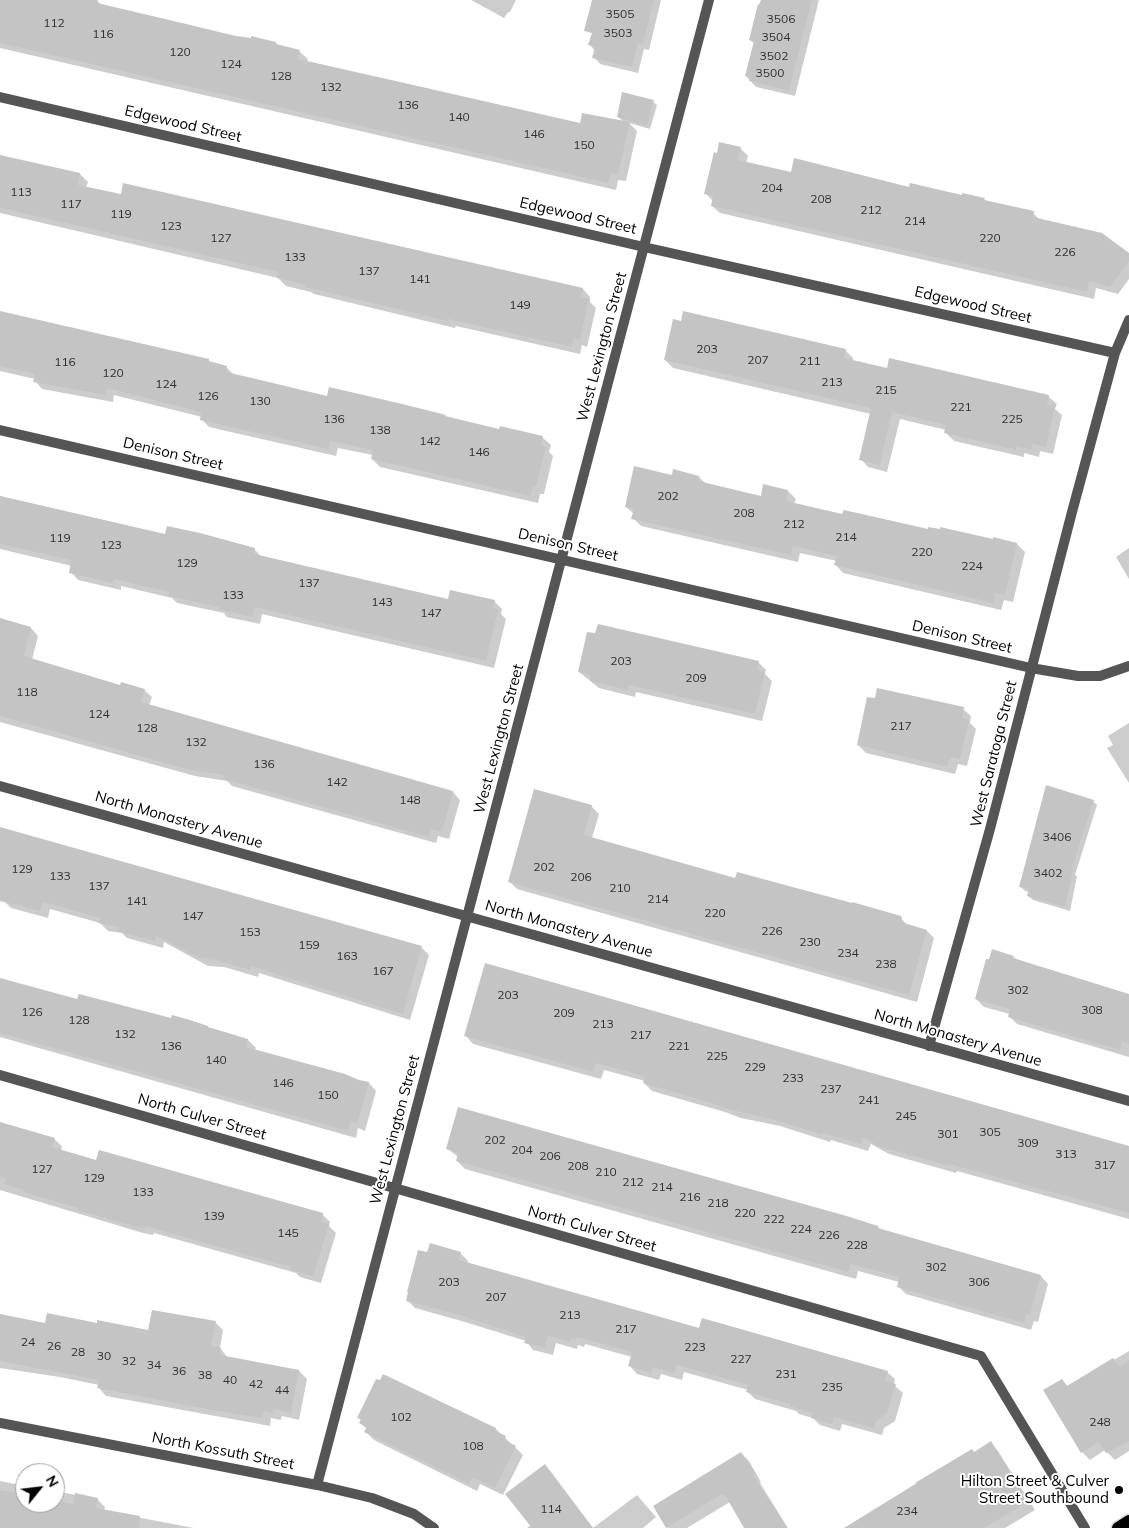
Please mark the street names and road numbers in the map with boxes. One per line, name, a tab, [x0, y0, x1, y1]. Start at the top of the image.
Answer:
street label: Edgewood Street	[123, 102, 243, 146]
street label: Edgewood Street	[518, 194, 638, 238]
street label: West Lexington Street	[573, 270, 631, 424]
street label: Edgewood Street	[913, 283, 1033, 327]
street label: Denison Street	[121, 434, 225, 474]
street label: Denison Street	[516, 525, 620, 565]
street label: Denison Street	[910, 617, 1014, 657]
street label: West Lexington Street	[470, 662, 528, 816]
street label: West Saratoga Street	[967, 679, 1021, 829]
street label: North Monastery Avenue	[93, 787, 265, 853]
street label: North Monastery Avenue	[483, 896, 655, 962]
street label: North Monastery Avenue	[872, 1005, 1044, 1071]
street label: West Lexington Street	[366, 1053, 424, 1207]
street label: North Culver Street	[136, 1090, 268, 1144]
street label: North Culver Street	[526, 1202, 658, 1256]
street label: North Kossuth Street	[150, 1428, 296, 1474]

